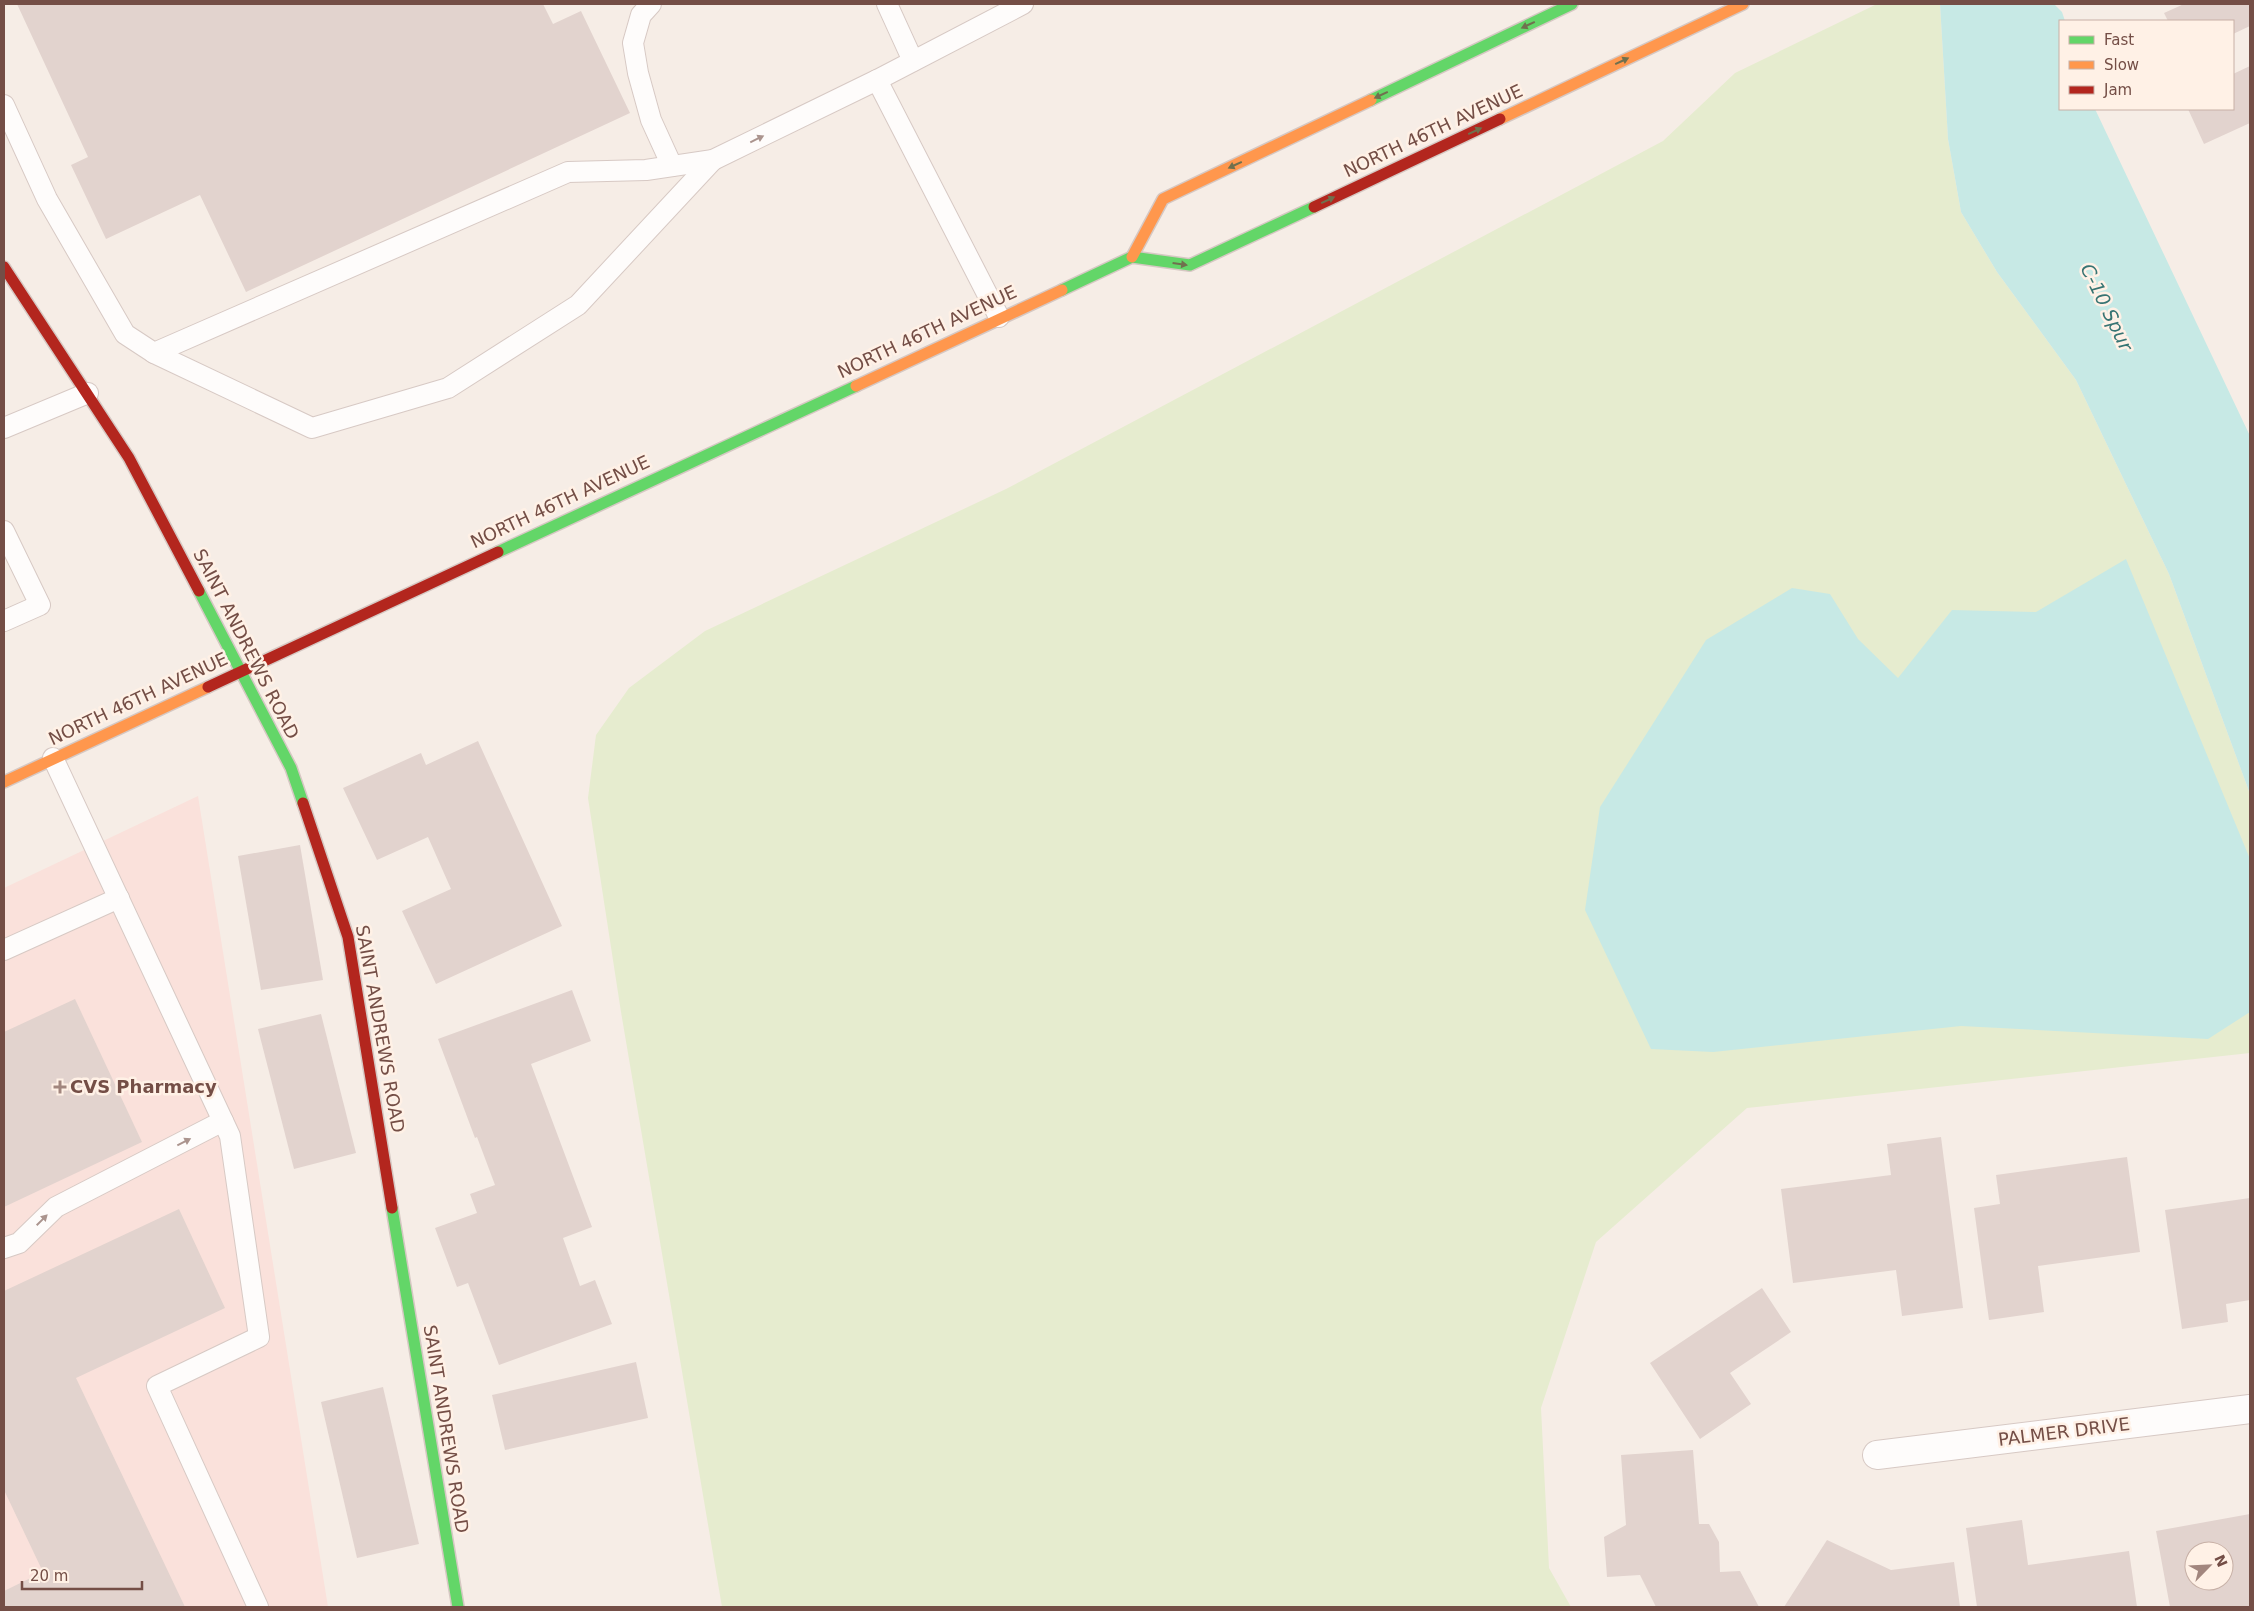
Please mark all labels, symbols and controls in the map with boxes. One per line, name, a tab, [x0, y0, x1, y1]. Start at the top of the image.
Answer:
legend	[2059, 20, 2234, 110]
one-way arrow	[1521, 21, 1535, 29]
text: Fast	[2104, 31, 2134, 49]
text: Slow	[2104, 56, 2139, 74]
one-way arrow	[1614, 57, 1629, 66]
street label: NORTH 46TH AVENUE	[1340, 80, 1526, 181]
text: Jam	[2103, 81, 2132, 99]
one-way arrow	[1374, 91, 1388, 99]
one-way arrow	[1468, 126, 1482, 134]
one-way arrow	[750, 134, 764, 142]
one-way arrow	[1228, 161, 1242, 169]
one-way arrow	[1321, 196, 1335, 204]
one-way arrow	[1172, 260, 1188, 268]
water label: C-10 Spur	[2076, 260, 2138, 355]
street label: NORTH 46TH AVENUE	[834, 281, 1020, 382]
street label: NORTH 46TH AVENUE	[467, 451, 653, 552]
street label: SAINT ANDREWS ROAD	[189, 545, 304, 742]
street label: NORTH 46TH AVENUE	[45, 648, 231, 749]
street label: SAINT ANDREWS ROAD	[352, 923, 409, 1134]
place label: CVS Pharmacy	[70, 1076, 217, 1097]
marker: CVS Pharmacy	[54, 1081, 66, 1093]
one-way arrow	[176, 1138, 191, 1146]
one-way arrow	[36, 1214, 48, 1226]
street label: SAINT ANDREWS ROAD	[420, 1323, 473, 1535]
street label: PALMER DRIVE	[1997, 1413, 2131, 1450]
north arrow	[2184, 1541, 2234, 1591]
text: N	[2211, 1552, 2231, 1569]
scale bar	[22, 1558, 142, 1590]
text: 20 m	[30, 1567, 68, 1585]

